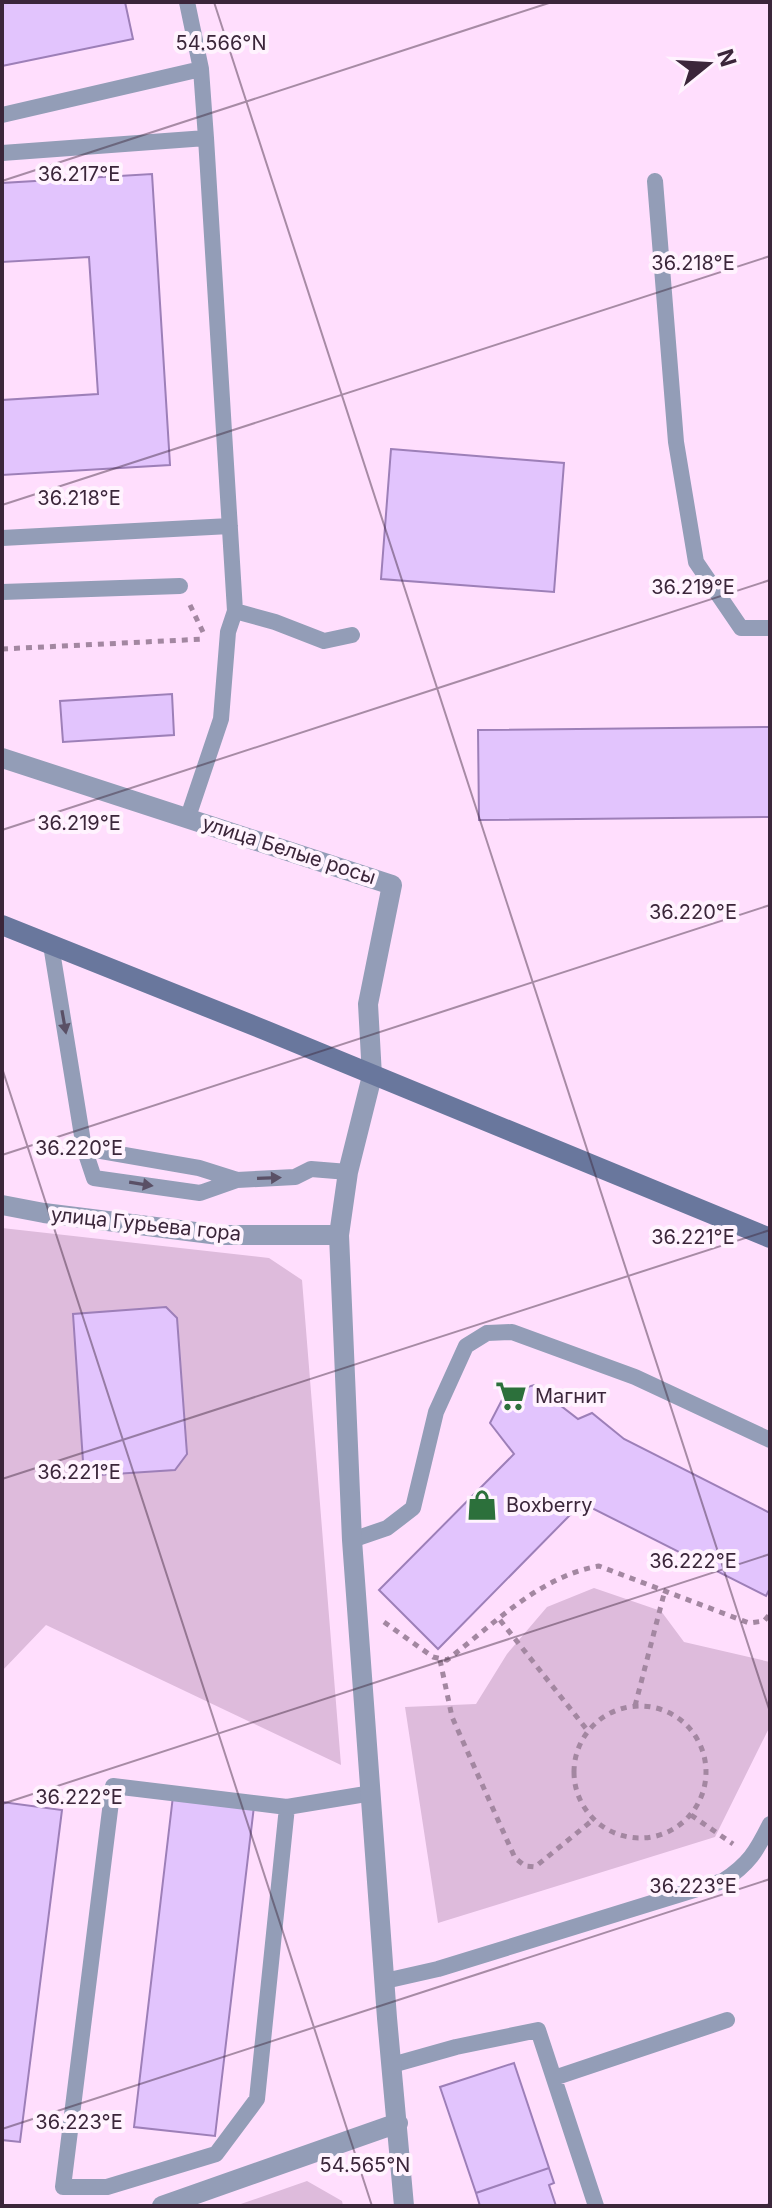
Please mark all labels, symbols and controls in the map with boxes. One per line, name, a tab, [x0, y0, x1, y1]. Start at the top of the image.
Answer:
north arrow	[668, 24, 748, 104]
text: 54.566°N	[175, 31, 267, 55]
text: N	[712, 46, 742, 70]
text: 36.217°E	[38, 162, 120, 186]
text: 36.218°E	[651, 251, 735, 275]
text: 36.218°E	[37, 486, 121, 510]
text: 36.219°E	[651, 575, 735, 599]
text: 36.219°E	[37, 811, 121, 835]
street label: улица Белые росы	[199, 811, 379, 889]
text: 36.220°E	[649, 900, 737, 924]
one-way arrow	[58, 1009, 70, 1034]
text: 36.220°E	[35, 1136, 123, 1160]
one-way arrow	[257, 1172, 282, 1185]
one-way arrow	[129, 1179, 154, 1191]
street label: улица Гурьева гора	[50, 1202, 242, 1246]
text: 36.221°E	[651, 1225, 735, 1249]
supermarket icon: Магнит	[494, 1379, 528, 1413]
place label: Магнит	[535, 1384, 607, 1408]
text: 36.221°E	[37, 1460, 121, 1484]
shop icon: Boxberry	[465, 1488, 499, 1522]
place label: Boxberry	[506, 1493, 592, 1517]
text: 36.222°E	[649, 1549, 737, 1573]
text: 36.222°E	[35, 1785, 123, 1809]
text: 36.223°E	[649, 1874, 737, 1898]
text: 36.223°E	[35, 2110, 123, 2134]
text: 54.565°N	[320, 2153, 410, 2177]

